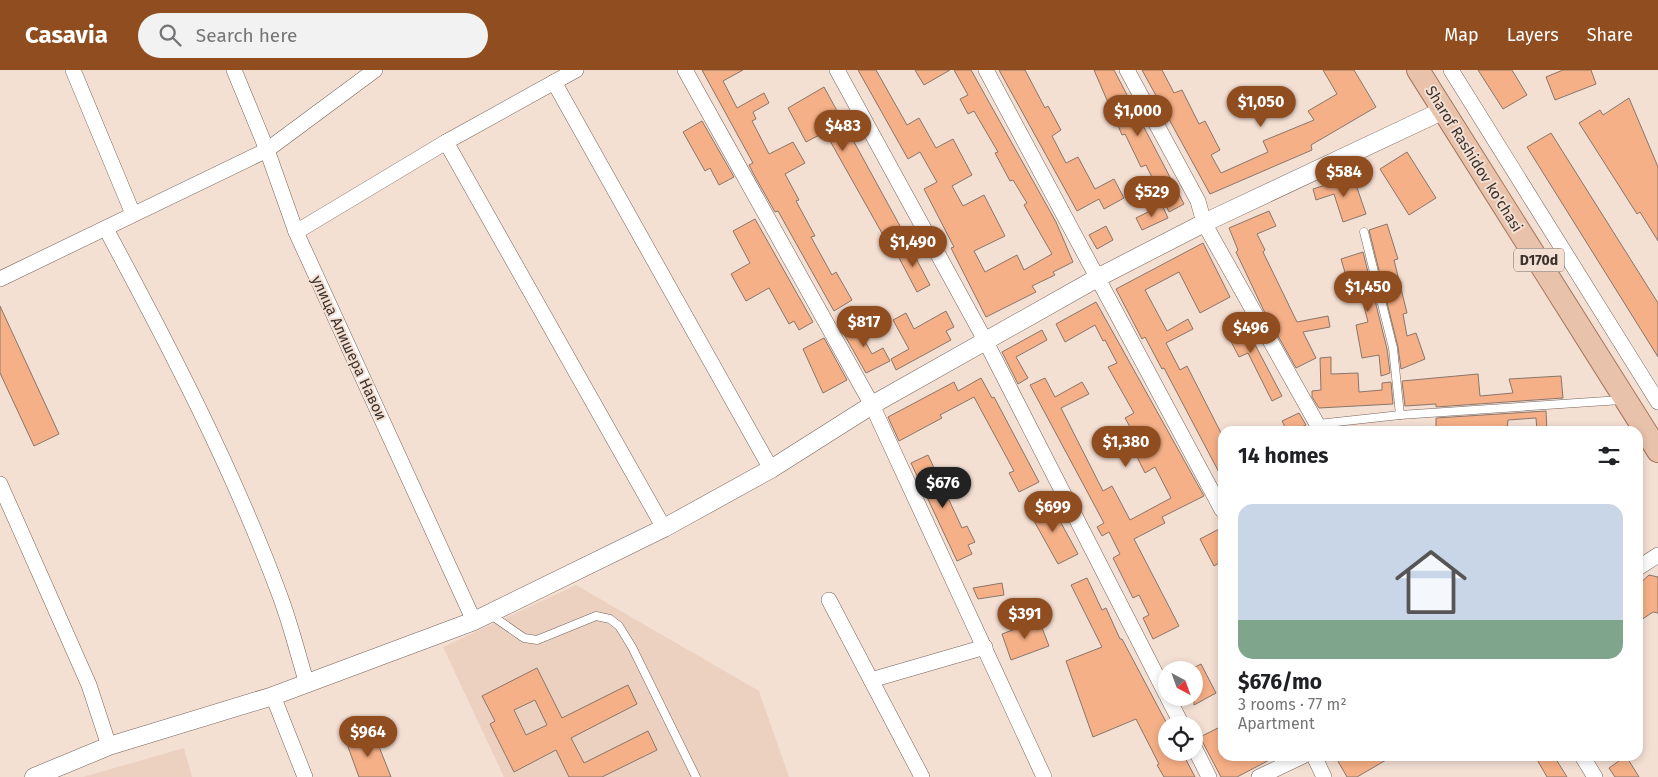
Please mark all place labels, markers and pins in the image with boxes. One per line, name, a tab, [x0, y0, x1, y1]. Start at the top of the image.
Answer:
pin: $1,050	[1220, 85, 1302, 128]
pin: $1,000	[1097, 94, 1179, 137]
pin: $483	[813, 109, 873, 152]
pin: $584	[1314, 156, 1374, 198]
pin: $529	[1122, 176, 1182, 218]
pin: $1,490	[872, 226, 954, 268]
pin: $1,450	[1327, 270, 1409, 313]
pin: $817	[834, 306, 894, 348]
pin: $496	[1221, 312, 1281, 354]
pin: $1,380	[1085, 426, 1167, 468]
pin: $676	[913, 466, 973, 509]
pin: $699	[1023, 490, 1083, 533]
pin: $391	[995, 598, 1055, 640]
pin: $964	[338, 716, 398, 758]

